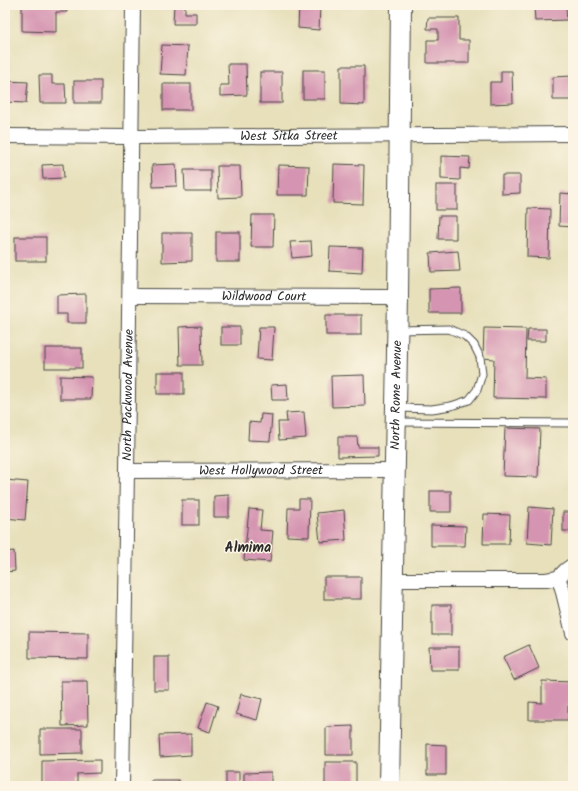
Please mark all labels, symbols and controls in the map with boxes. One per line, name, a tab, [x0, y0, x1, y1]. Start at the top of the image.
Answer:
street label: West Sitka Street	[240, 125, 339, 147]
street label: Wildwood Court	[222, 286, 307, 307]
street label: North Packwood Avenue	[117, 329, 139, 461]
street label: North Rome Avenue	[385, 340, 408, 450]
street label: West Hollywood Street	[199, 460, 324, 481]
district label: Almima	[225, 537, 271, 559]

